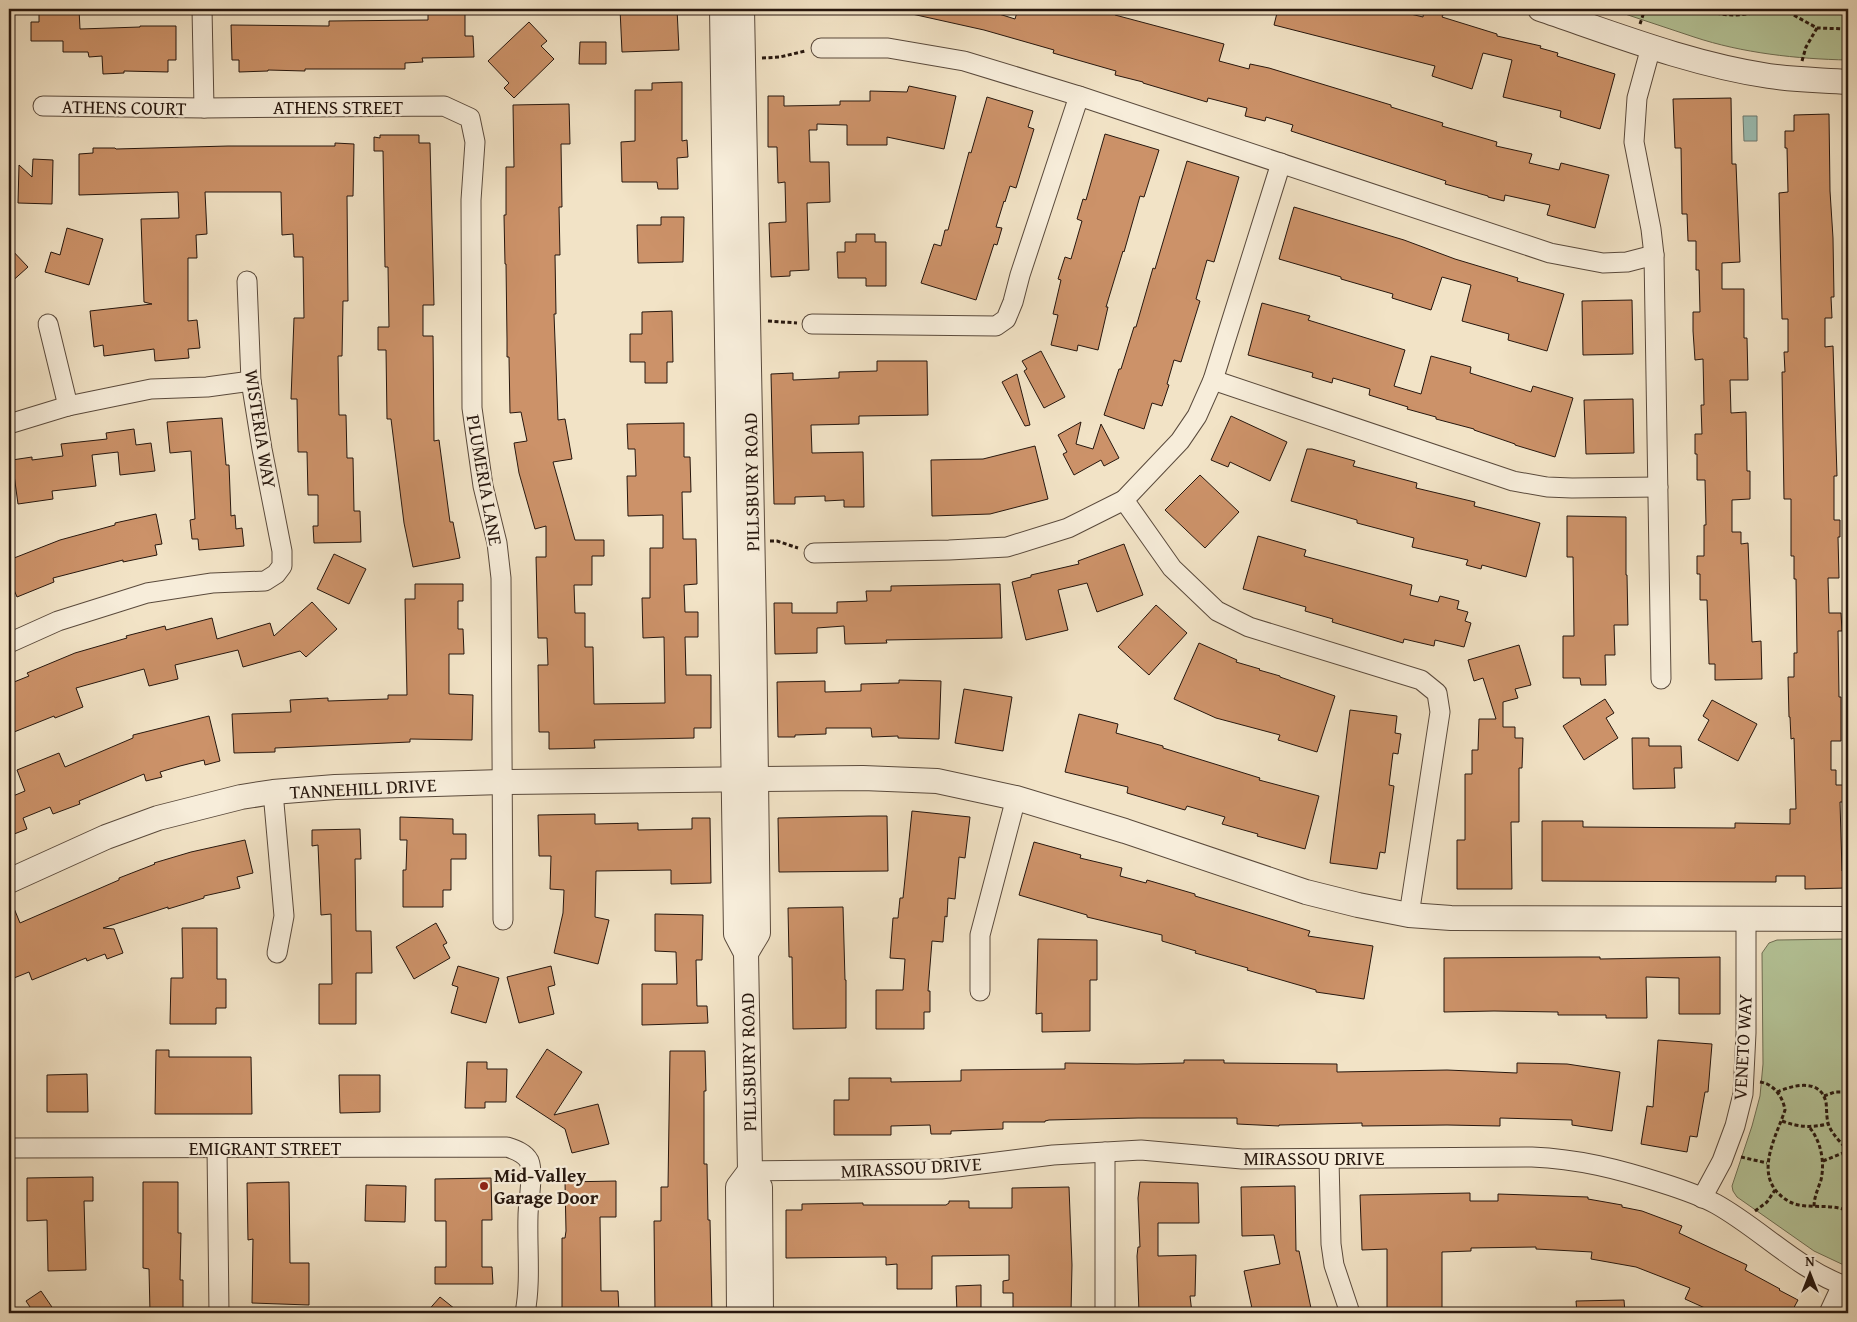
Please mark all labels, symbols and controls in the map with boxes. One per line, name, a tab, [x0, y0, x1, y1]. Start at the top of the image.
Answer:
street label: ATHENS COURT	[61, 92, 187, 122]
street label: ATHENS STREET	[273, 93, 403, 121]
street label: WISTERIA WAY	[238, 368, 284, 491]
street label: PLUMERIA LANE	[460, 412, 510, 548]
street label: PILLSBURY ROAD	[736, 412, 766, 552]
street label: TANNEHILL DRIVE	[289, 770, 438, 806]
street label: PILLSBURY ROAD	[733, 992, 763, 1132]
street label: VENETO WAY	[1725, 993, 1759, 1101]
street label: EMIGRANT STREET	[189, 1134, 342, 1162]
street label: MIRASSOU DRIVE	[1243, 1144, 1385, 1172]
street label: MIRASSOU DRIVE	[840, 1149, 983, 1185]
place label: Mid-Valley Garage Door	[494, 1161, 599, 1211]
marker: Mid-Valley Garage Door	[478, 1180, 490, 1192]
north arrow	[1784, 1250, 1834, 1300]
text: N	[1805, 1251, 1815, 1271]

